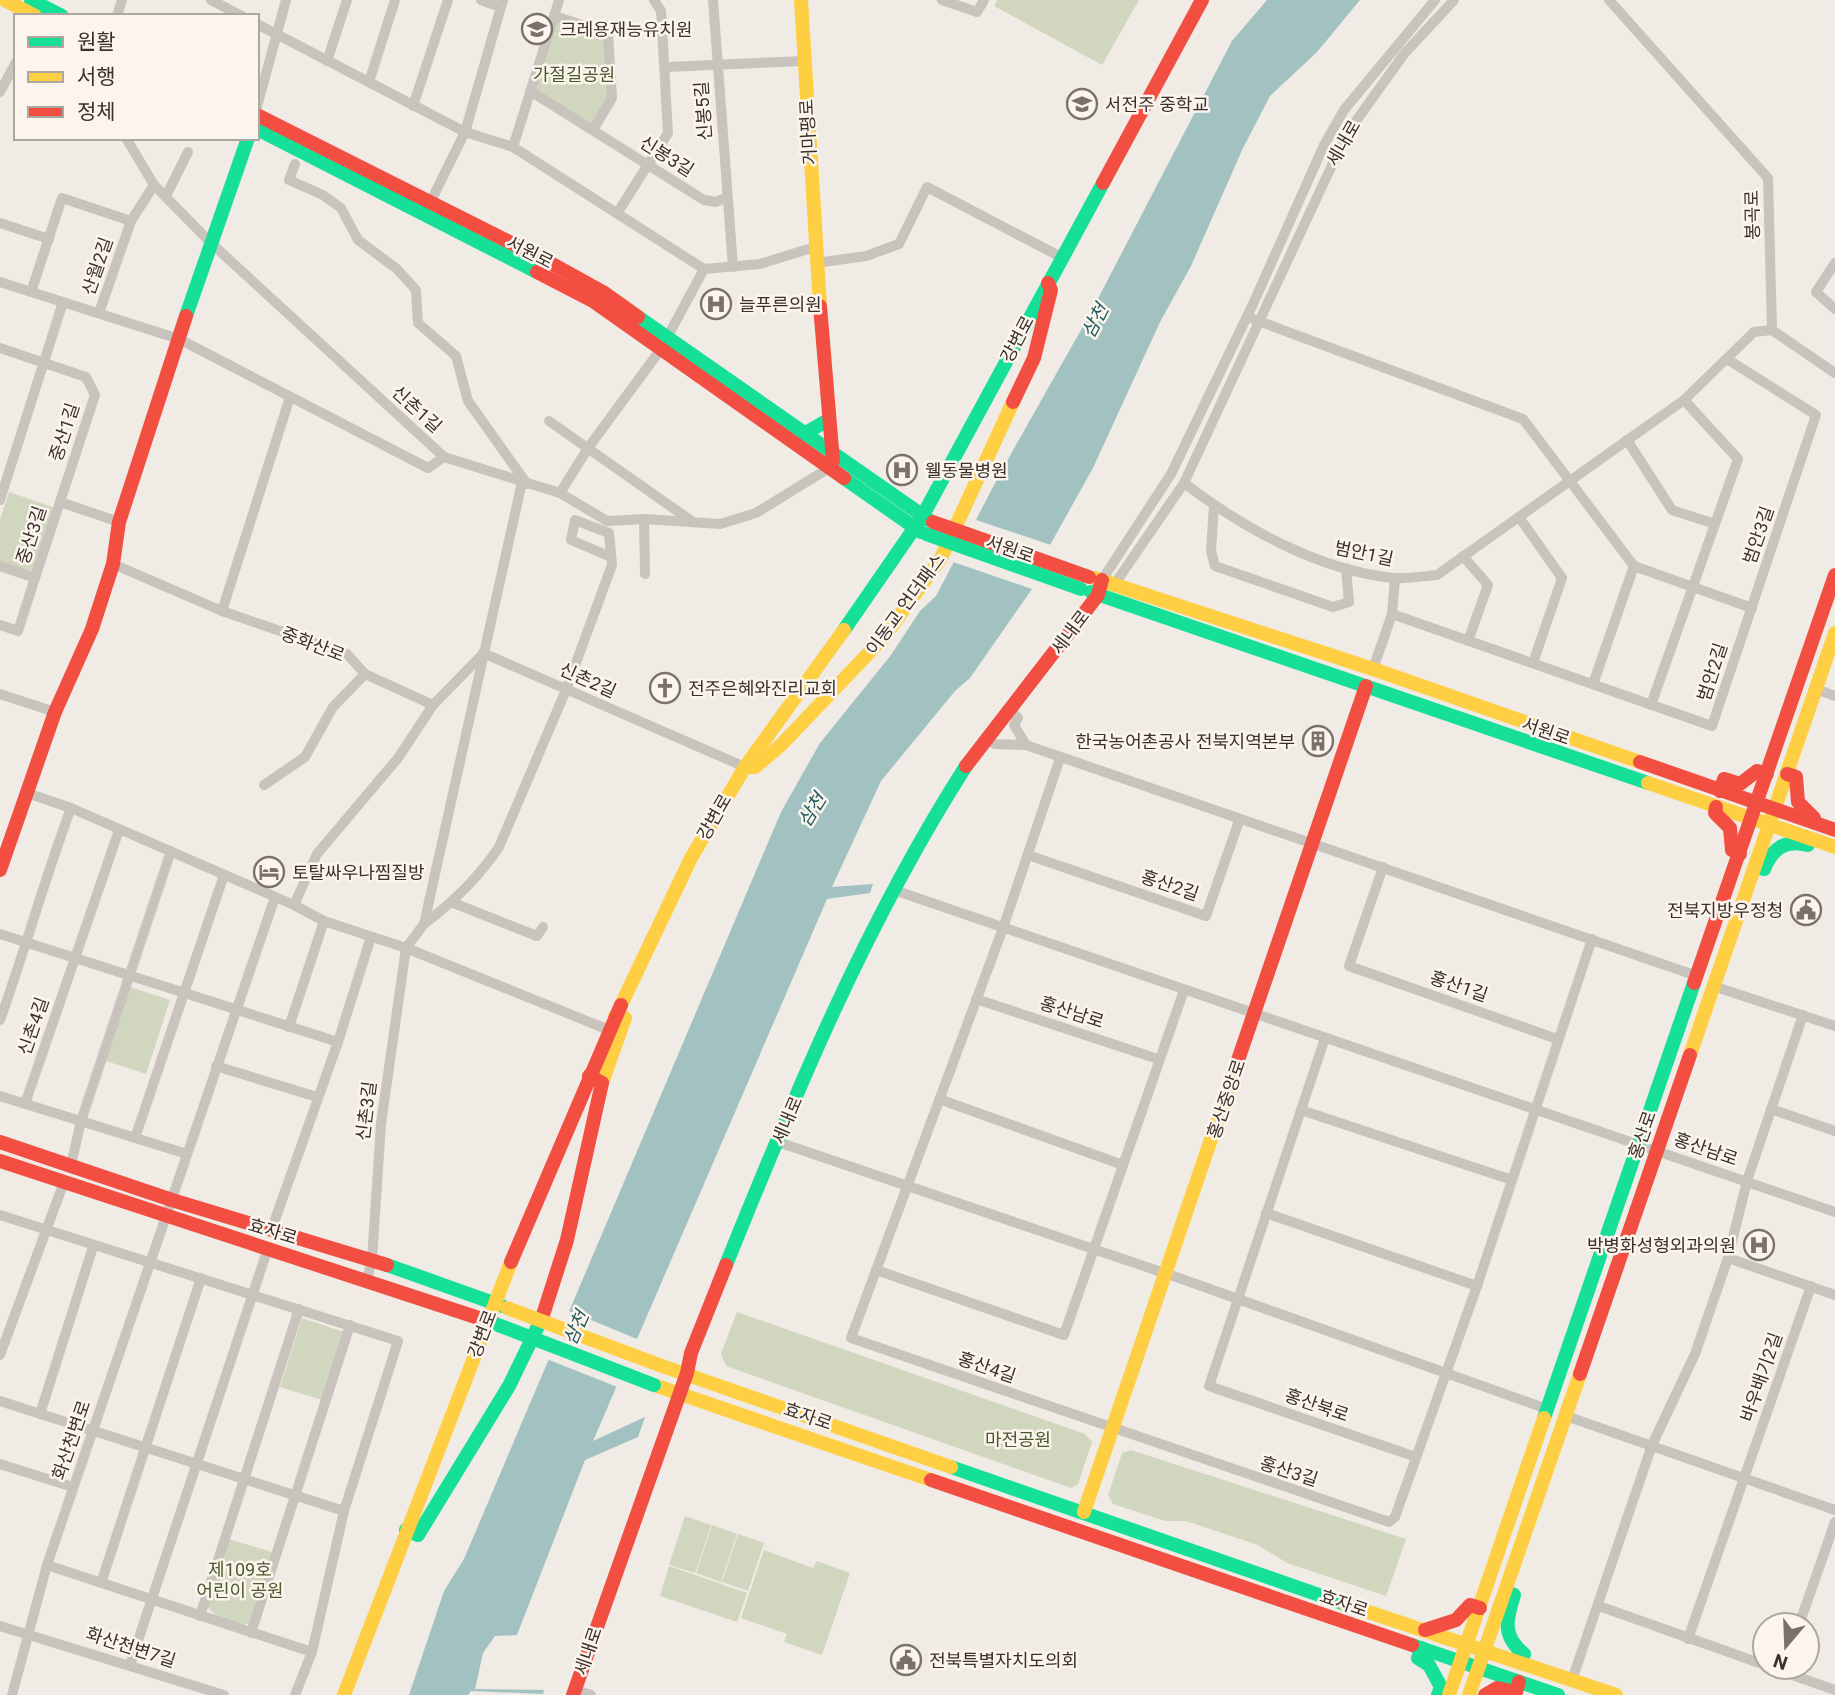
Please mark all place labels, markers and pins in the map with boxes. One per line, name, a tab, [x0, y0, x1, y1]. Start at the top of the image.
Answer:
school or university icon: 크레용재능유치원	[520, 12, 554, 46]
place label: 크레용재능유치원	[560, 19, 692, 40]
school or university icon: 서전주 중학교	[1065, 87, 1099, 121]
place label: 서전주 중학교	[1105, 94, 1209, 115]
hospital icon: 늘푸른의원	[699, 287, 733, 321]
place label: 늘푸른의원	[739, 294, 822, 315]
hospital icon: 웰동물병원	[885, 453, 919, 487]
place label: 웰동물병원	[925, 460, 1008, 481]
church icon: 전주은혜와진리교회	[648, 671, 682, 705]
place label: 전주은혜와진리교회	[688, 678, 837, 699]
building icon: 한국농어촌공사 전북지역본부	[1301, 724, 1335, 758]
place label: 한국농어촌공사 전북지역본부	[1075, 731, 1295, 752]
hotel icon: 토탈싸우나찜질방	[252, 855, 286, 889]
place label: 토탈싸우나찜질방	[292, 862, 424, 883]
public building icon: 전북지방우정청	[1789, 893, 1823, 927]
place label: 전북지방우정청	[1667, 900, 1783, 921]
hospital icon: 박병화성형외과의원	[1742, 1228, 1776, 1262]
place label: 박병화성형외과의원	[1587, 1235, 1736, 1256]
public building icon: 전북특별자치도의회	[889, 1643, 923, 1677]
place label: 전북특별자치도의회	[929, 1650, 1078, 1671]

